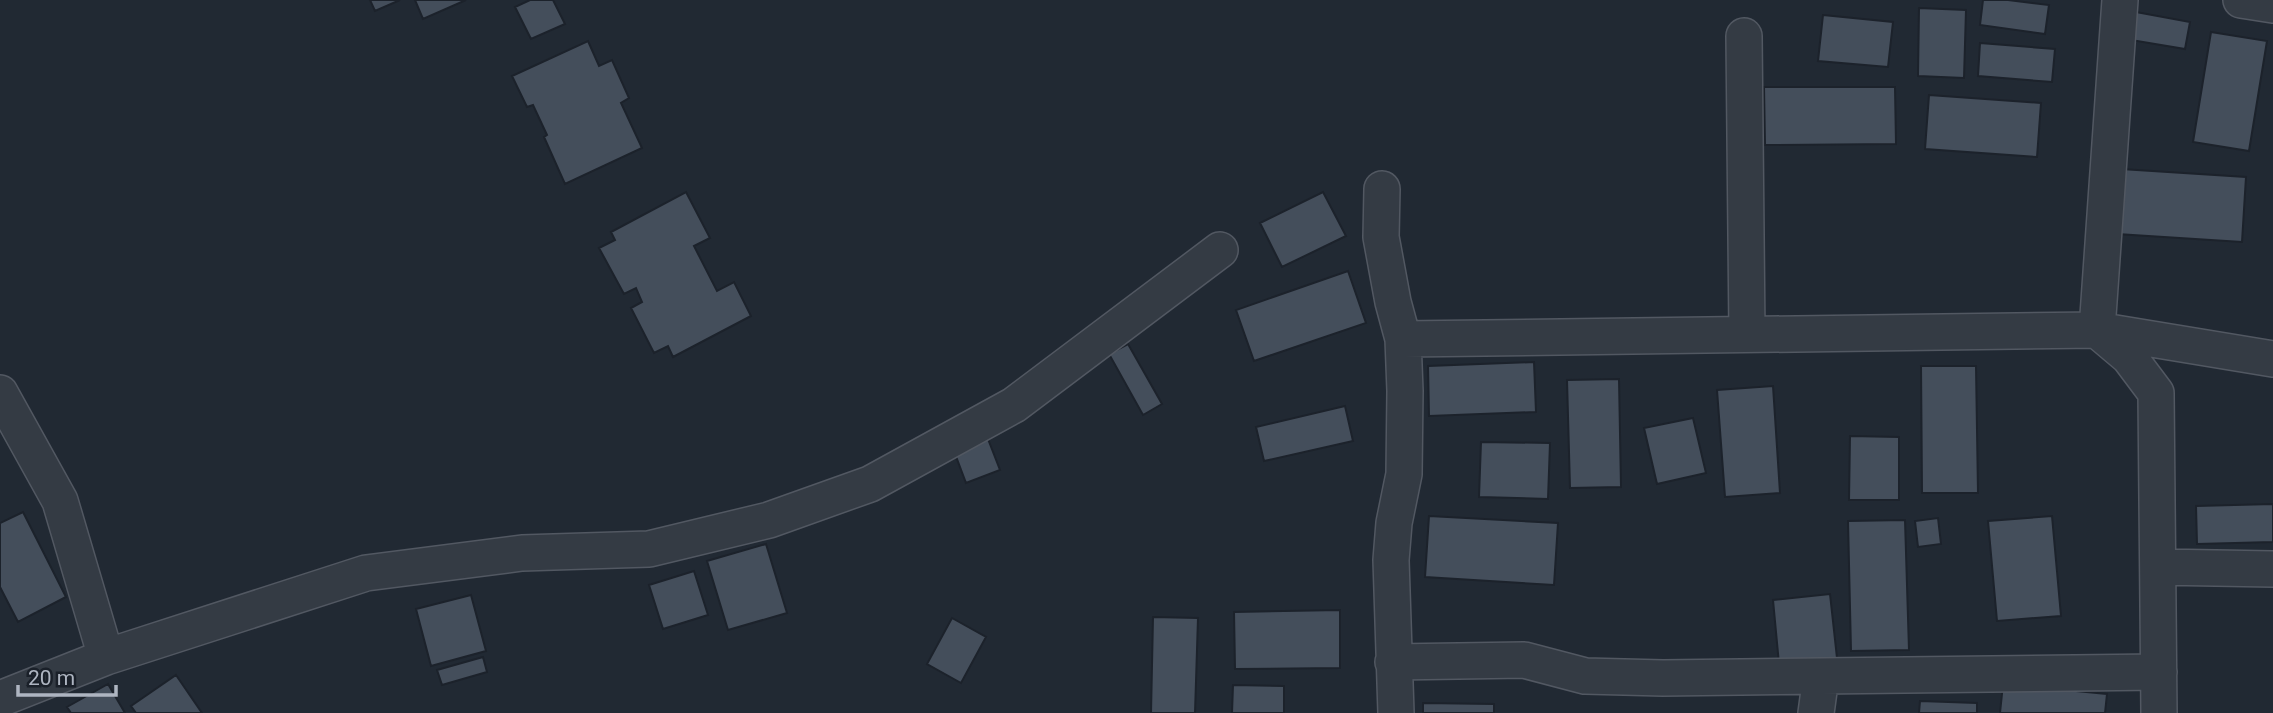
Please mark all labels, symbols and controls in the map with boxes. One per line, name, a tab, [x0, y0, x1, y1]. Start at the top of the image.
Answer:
scale bar	[18, 654, 116, 698]
text: 20 m	[28, 666, 75, 690]

